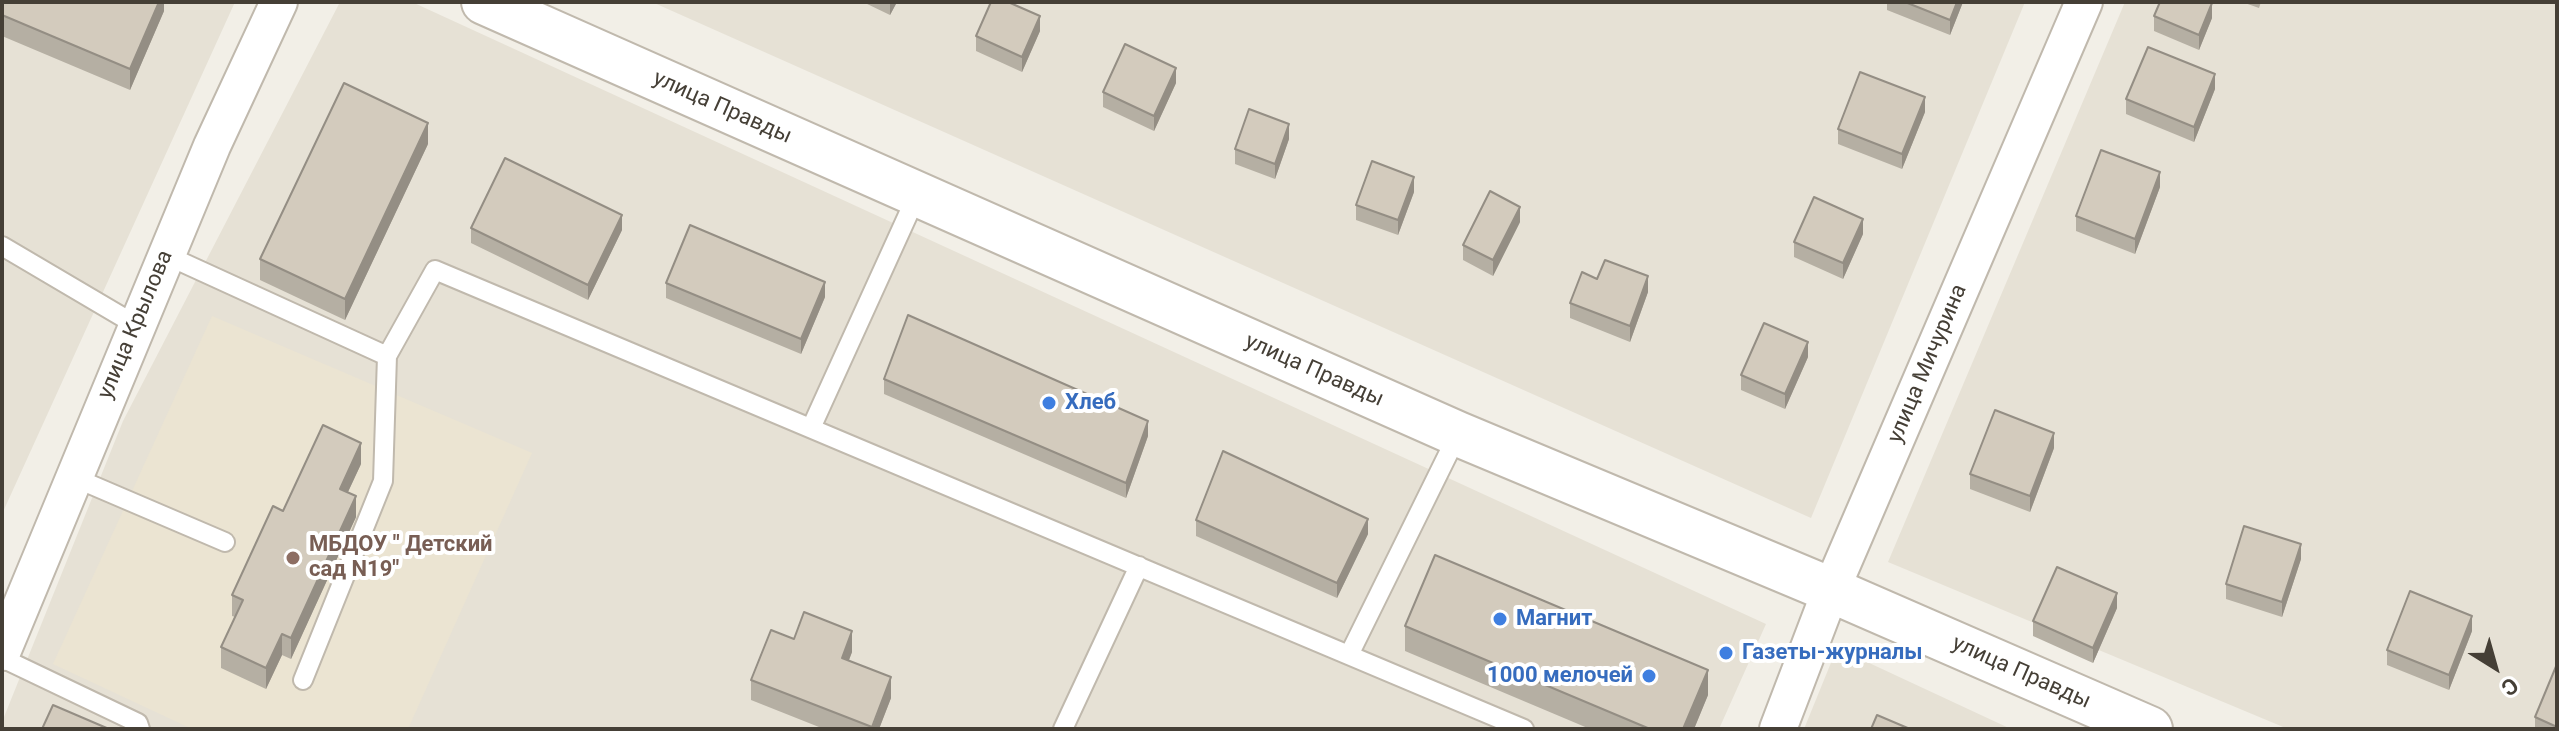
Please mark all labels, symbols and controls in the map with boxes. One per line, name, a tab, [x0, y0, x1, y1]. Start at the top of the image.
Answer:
street label: улица Правды	[649, 66, 795, 150]
street label: улица Крылова	[93, 247, 179, 403]
street label: улица Мичурина	[1883, 281, 1973, 447]
street label: улица Правды	[1241, 329, 1387, 413]
place label: Хлеб	[1065, 390, 1116, 416]
marker: Хлеб	[1040, 394, 1058, 412]
place label: МБДОУ " Детский сад N19"	[309, 532, 493, 584]
marker: МБДОУ " Детский сад N19"	[284, 549, 302, 567]
place label: Магнит	[1516, 606, 1592, 632]
marker: Магнит	[1491, 610, 1509, 628]
north arrow	[2455, 627, 2535, 707]
street label: улица Правды	[1948, 631, 2094, 715]
place label: Газеты-журналы	[1742, 640, 1923, 666]
marker: Газеты-журналы	[1717, 644, 1735, 662]
place label: 1000 мелочей	[1487, 663, 1633, 689]
marker: 1000 мелочей	[1640, 667, 1658, 685]
text: С	[2496, 672, 2523, 701]

